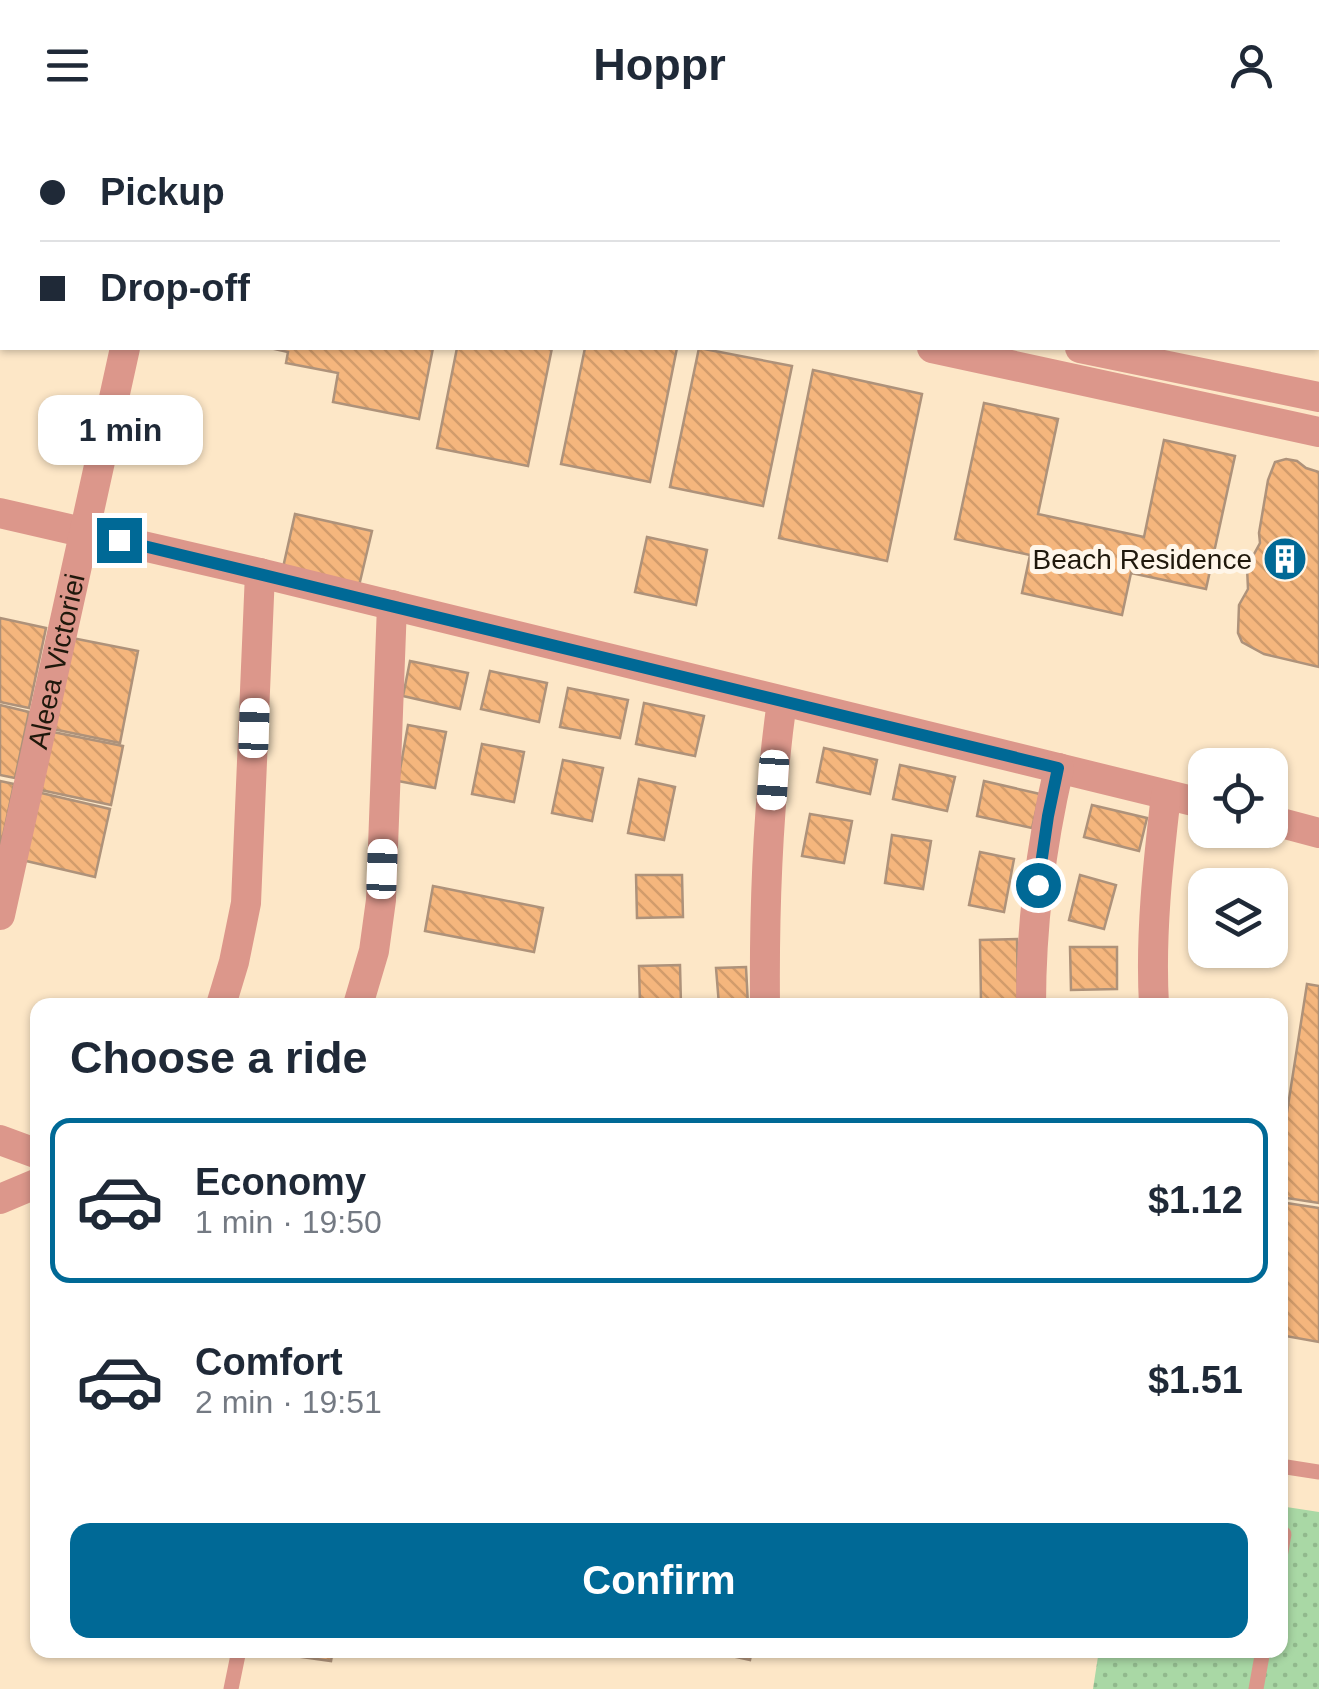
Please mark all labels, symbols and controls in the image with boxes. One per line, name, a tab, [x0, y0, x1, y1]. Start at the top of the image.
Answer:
icon: menu	[40, 38, 95, 93]
icon: person	[1224, 38, 1279, 93]
text: Hoppr	[593, 39, 726, 90]
text: Pickup	[100, 171, 225, 213]
text: Drop-off	[100, 267, 250, 309]
callout: 1 min	[36, 395, 202, 465]
text: 1 min	[79, 412, 162, 448]
route end	[97, 518, 142, 563]
building icon: Beach Residence	[1262, 536, 1308, 582]
place label: Beach Residence	[1033, 544, 1252, 575]
street label: Aleea Victoriei	[22, 571, 91, 752]
car	[238, 697, 270, 759]
map controls	[1188, 748, 1288, 968]
button: locate	[1188, 748, 1288, 848]
car	[756, 749, 790, 811]
car	[366, 838, 398, 900]
route start	[1016, 863, 1061, 908]
button: layers	[1188, 868, 1288, 968]
text: Choose a ride	[70, 1032, 368, 1083]
icon: car	[75, 1156, 165, 1246]
text: Economy	[195, 1161, 366, 1203]
text: $1.12	[1148, 1179, 1243, 1221]
text: 1 min · 19:50	[195, 1204, 382, 1240]
icon: car	[75, 1336, 165, 1426]
text: Comfort	[195, 1341, 343, 1383]
text: $1.51	[1148, 1359, 1243, 1401]
text: 2 min · 19:51	[195, 1384, 382, 1420]
button: Confirm	[70, 1523, 1248, 1638]

